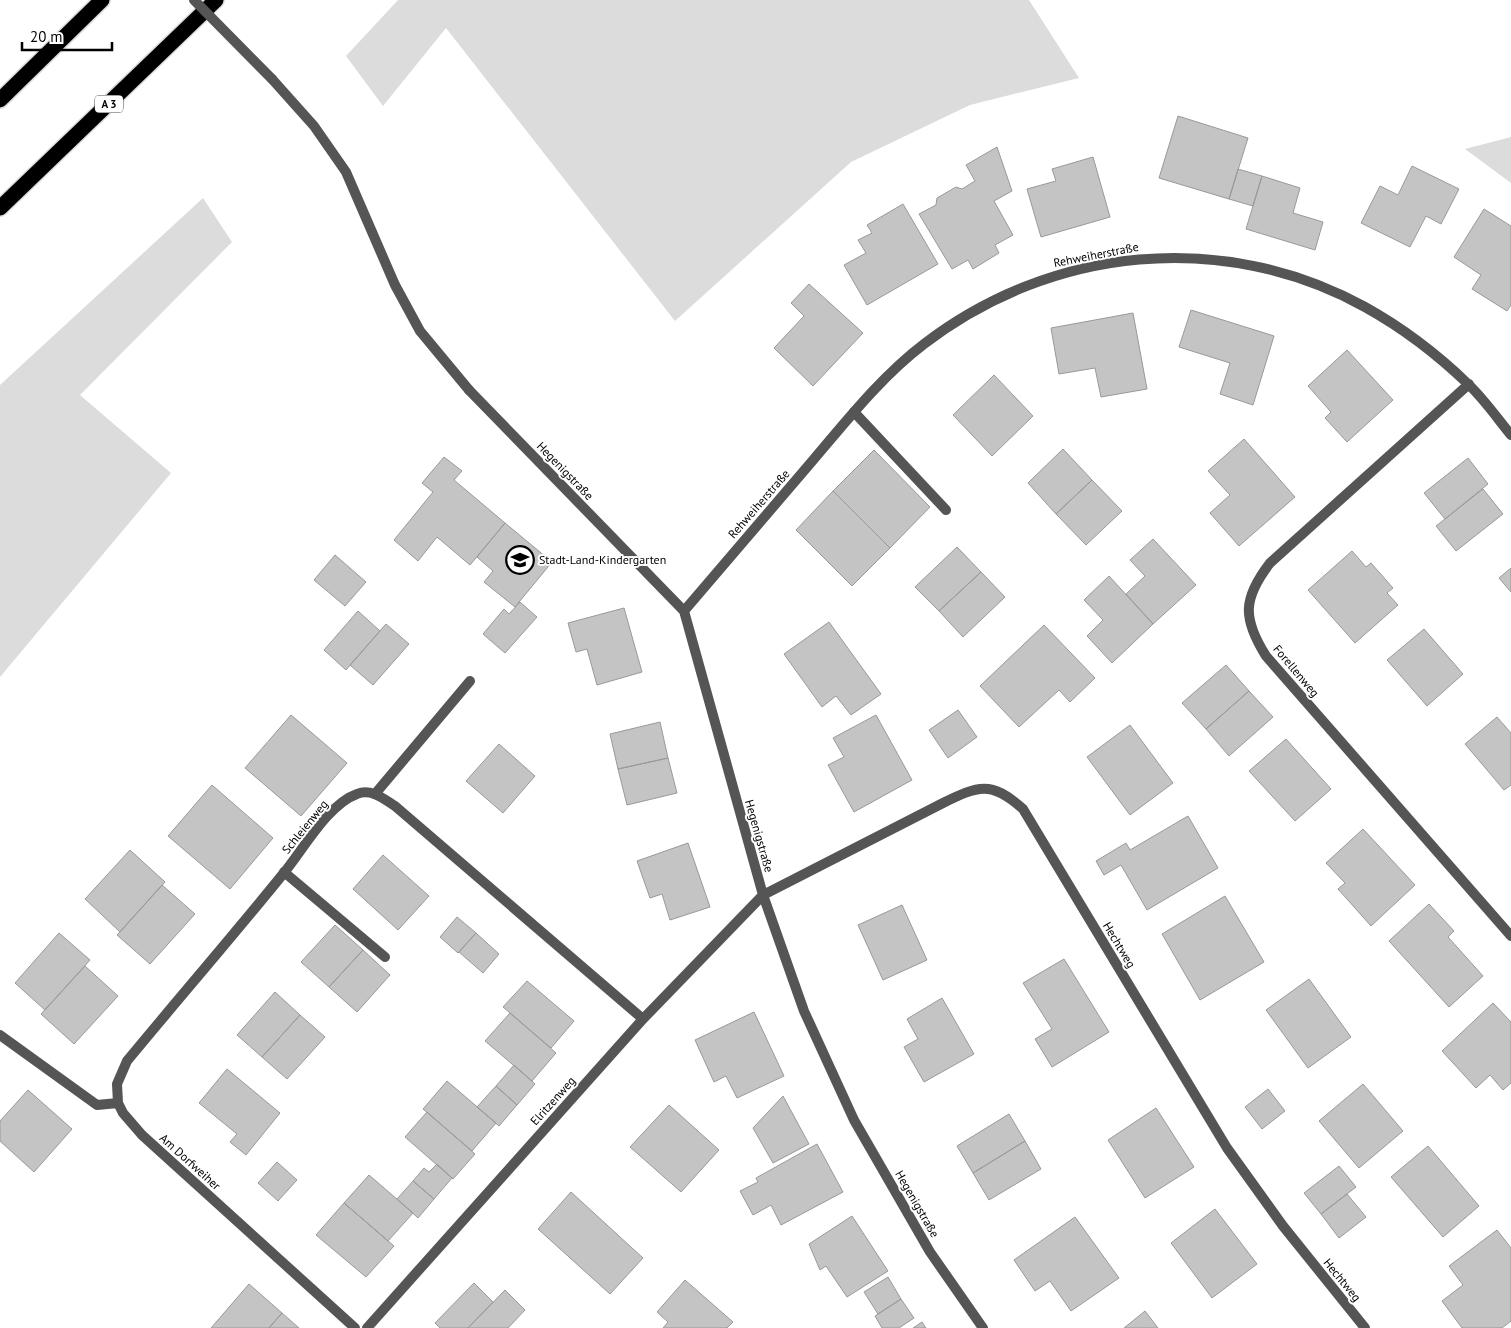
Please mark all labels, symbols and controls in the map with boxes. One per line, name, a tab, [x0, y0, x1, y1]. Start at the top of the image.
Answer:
scale bar	[22, 20, 112, 52]
text: 20 m	[30, 27, 63, 46]
road number: A 3	[95, 96, 123, 112]
street label: Rehweiherstraße	[1052, 239, 1140, 270]
street label: Hegenigstraße	[534, 438, 597, 503]
street label: Rehweiherstraße	[725, 466, 793, 541]
school or university icon: Stadt-Land-Kindergarten	[505, 545, 535, 575]
place label: Stadt-Land-Kindergarten	[539, 552, 666, 567]
street label: Forellenweg	[1270, 642, 1323, 700]
street label: Schleienweg	[278, 797, 331, 857]
street label: Hegenigstraße	[742, 798, 777, 874]
street label: Hechtweg	[1100, 919, 1139, 971]
street label: Elritzenweg	[527, 1073, 578, 1128]
street label: Am Dorfweiher	[157, 1130, 224, 1193]
street label: Hegenigstraße	[892, 1167, 943, 1240]
street label: Hechtweg	[1320, 1255, 1364, 1304]

